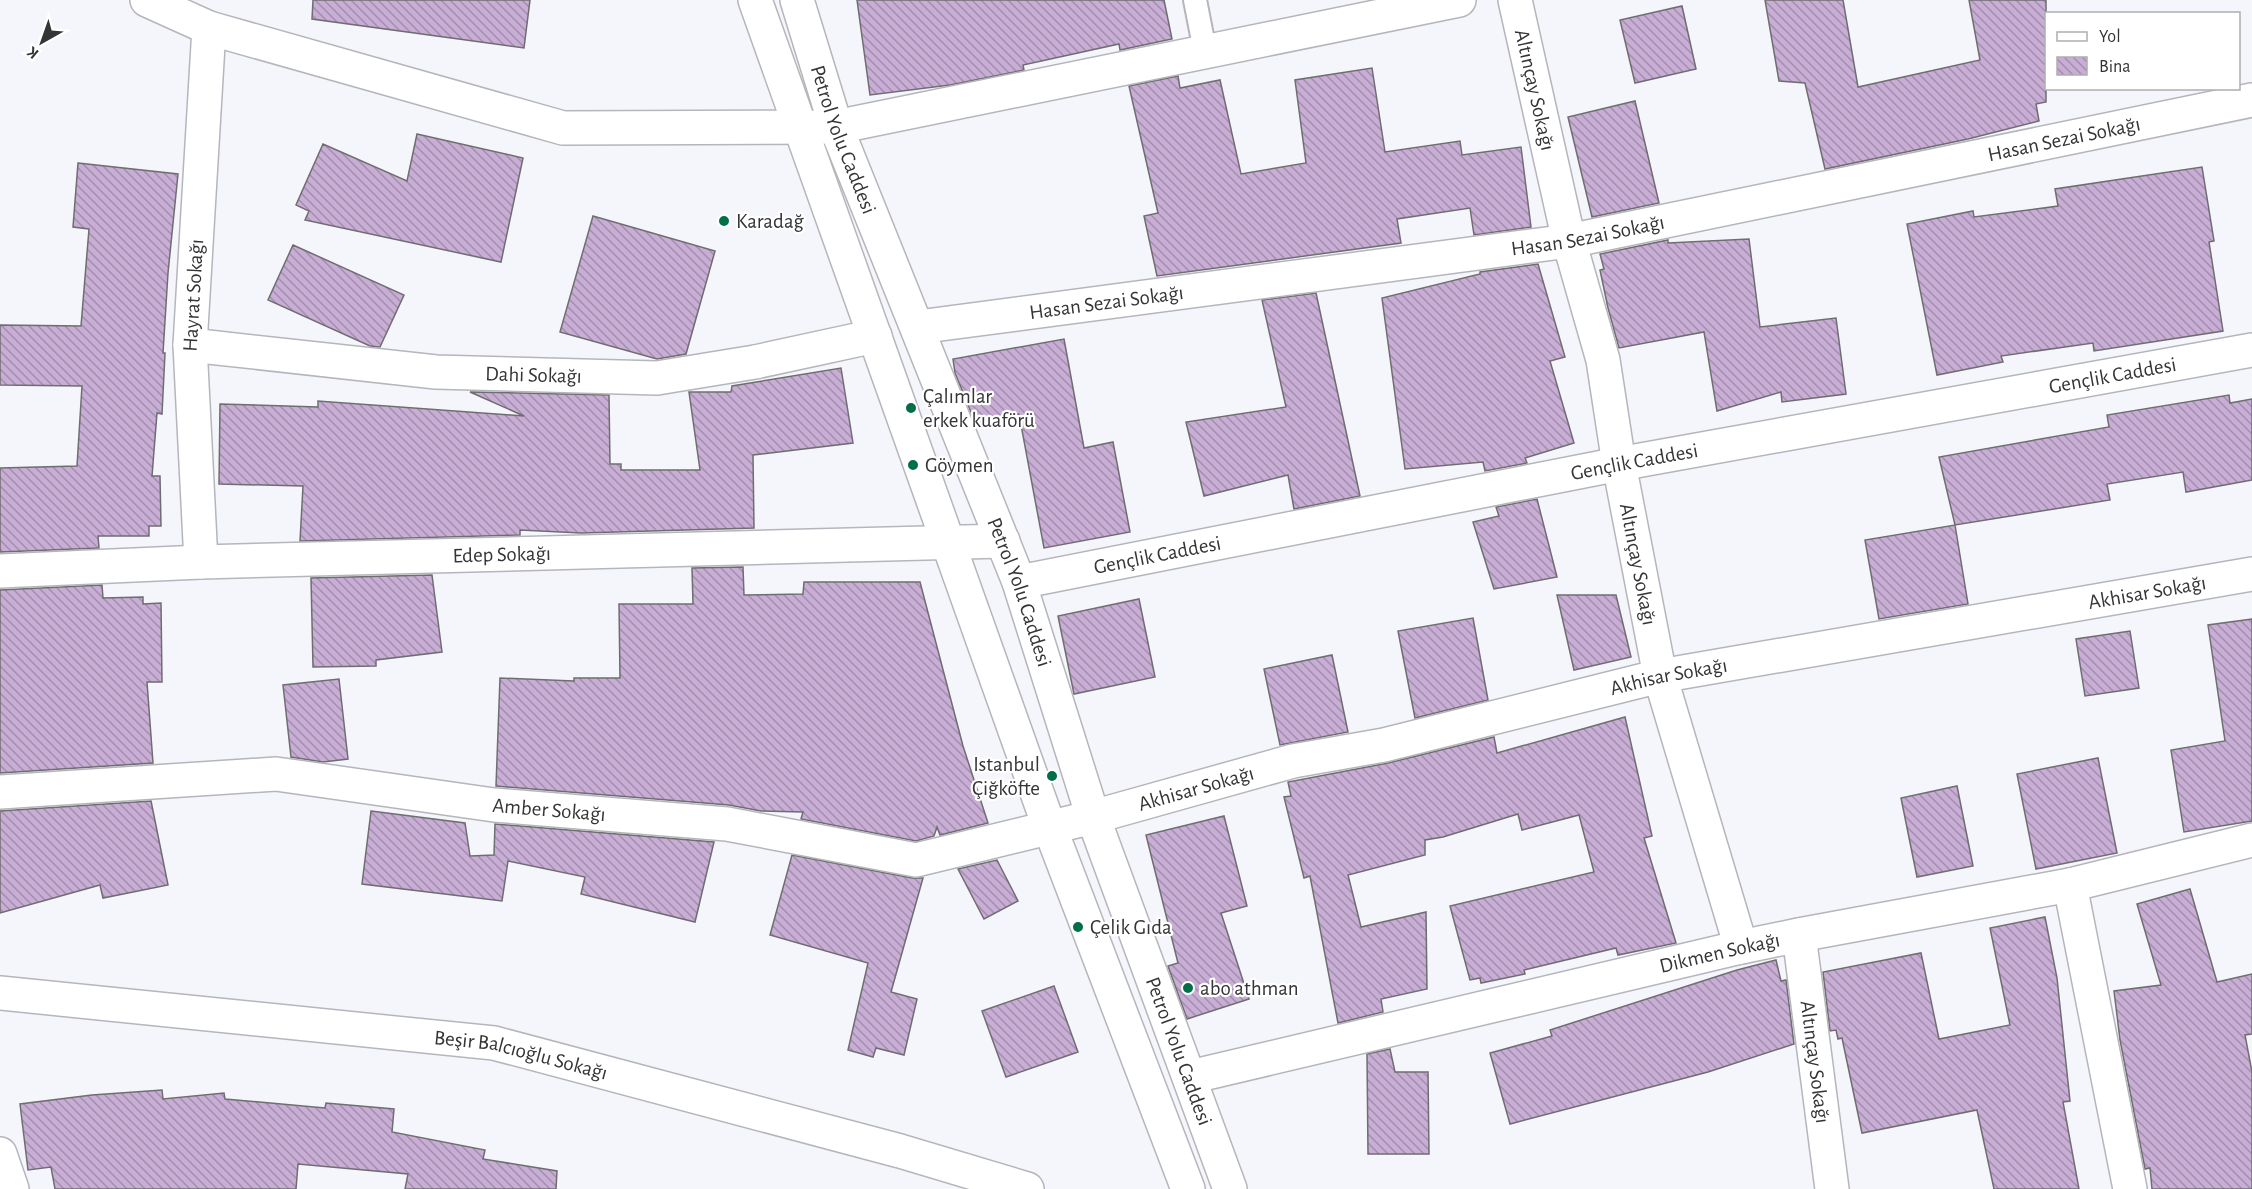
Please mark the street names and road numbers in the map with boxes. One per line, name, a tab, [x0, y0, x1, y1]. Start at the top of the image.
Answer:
street label: Altınçay Sokağı	[1511, 27, 1558, 153]
street label: Petrol Yolu Caddesi	[807, 63, 880, 217]
street label: Hasan Sezai Sokağı	[1986, 113, 2142, 165]
street label: Hasan Sezai Sokağı	[1510, 212, 1666, 260]
street label: Hayrat Sokağı	[180, 238, 207, 352]
street label: Hasan Sezai Sokağı	[1028, 282, 1185, 323]
street label: Gençlik Caddesi	[2047, 354, 2178, 397]
street label: Dahi Sokağı	[485, 363, 582, 387]
street label: Gençlik Caddesi	[1569, 440, 1700, 484]
street label: Altınçay Sokağı	[1616, 502, 1660, 627]
street label: Petrol Yolu Caddesi	[983, 515, 1055, 669]
street label: Gençlik Caddesi	[1092, 533, 1223, 578]
street label: Edep Sokağı	[452, 543, 551, 566]
street label: Akhisar Sokağı	[2087, 572, 2208, 613]
street label: Akhisar Sokağı	[1608, 655, 1729, 699]
street label: Akhisar Sokağı	[1136, 762, 1256, 815]
street label: Amber Sokağı	[492, 795, 606, 825]
street label: Dikmen Sokağı	[1657, 929, 1782, 977]
street label: Petrol Yolu Caddesi	[1142, 974, 1216, 1128]
street label: Altınçay Sokağı	[1797, 999, 1833, 1125]
street label: Beşir Balcıoğlu Sokağı	[433, 1027, 610, 1084]

